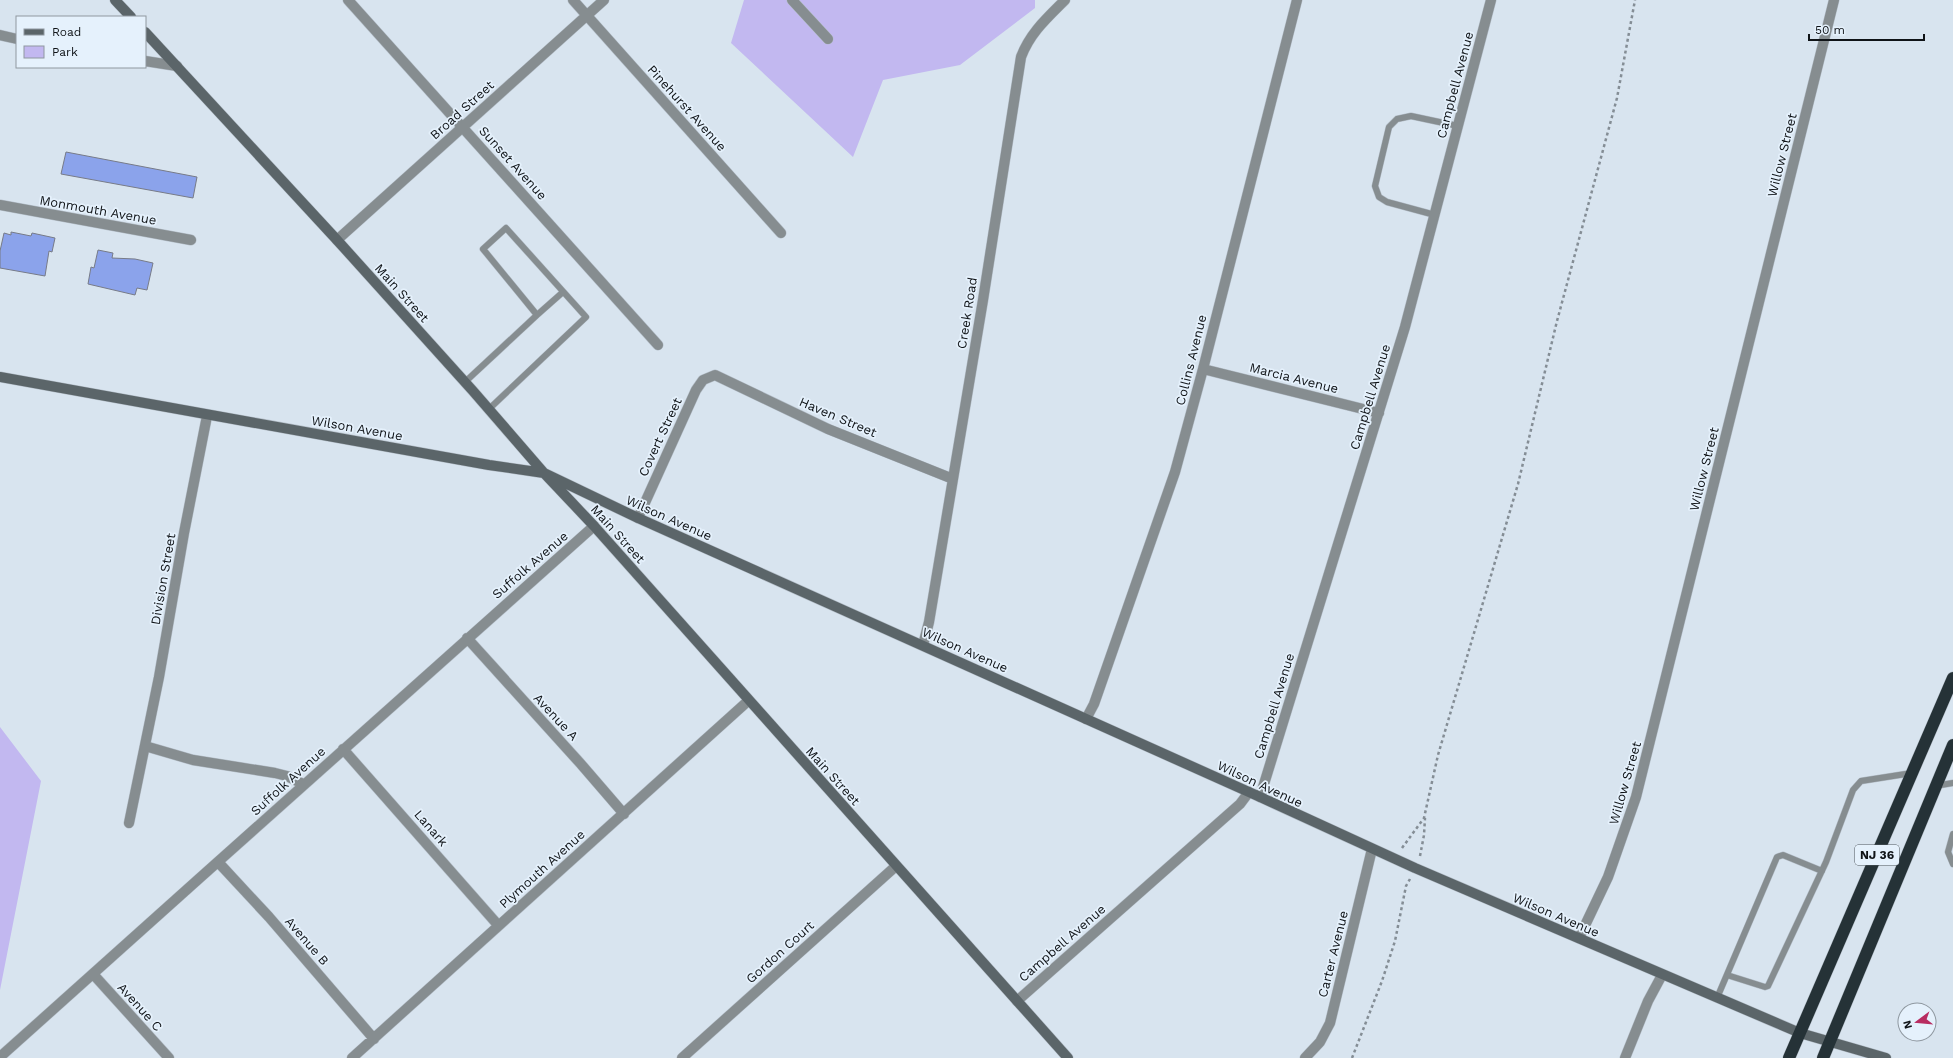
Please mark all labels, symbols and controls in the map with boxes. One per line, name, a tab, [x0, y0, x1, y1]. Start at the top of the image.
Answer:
legend	[16, 16, 146, 68]
scale bar	[1809, 16, 1924, 42]
text: 50 m	[1815, 23, 1845, 37]
text: Road	[52, 25, 81, 39]
street label: Campbell Avenue	[1434, 30, 1476, 140]
text: Park	[52, 45, 78, 59]
street label: Pinehurst Avenue	[645, 62, 729, 154]
street label: Broad Street	[427, 77, 497, 142]
street label: Willow Street	[1764, 111, 1800, 198]
street label: Sunset Avenue	[476, 123, 550, 203]
street label: Monmouth Avenue	[38, 192, 158, 228]
street label: Main Street	[372, 261, 433, 326]
street label: Creek Road	[954, 276, 980, 350]
street label: Collins Avenue	[1172, 313, 1210, 407]
street label: Campbell Avenue	[1347, 342, 1393, 452]
street label: Marcia Avenue	[1248, 360, 1340, 396]
street label: Haven Street	[797, 394, 879, 440]
street label: Covert Street	[635, 395, 685, 479]
street label: Wilson Avenue	[310, 413, 404, 443]
street label: Willow Street	[1686, 425, 1722, 512]
street label: Wilson Avenue	[624, 492, 714, 544]
street label: Main Street	[588, 502, 649, 567]
street label: Suffolk Avenue	[489, 528, 571, 602]
street label: Division Street	[148, 532, 179, 626]
street label: Wilson Avenue	[920, 624, 1010, 676]
street label: Campbell Avenue	[1251, 651, 1297, 761]
street label: Avenue A	[531, 690, 582, 744]
street label: Willow Street	[1606, 739, 1644, 826]
street label: Suffolk Avenue	[248, 744, 328, 818]
street label: Main Street	[803, 744, 864, 809]
street label: Wilson Avenue	[1215, 758, 1305, 810]
street label: Lanark	[411, 807, 451, 850]
street label: Plymouth Avenue	[496, 827, 588, 911]
road number: NJ 36	[1855, 845, 1899, 865]
street label: Wilson Avenue	[1510, 890, 1602, 940]
street label: Campbell Avenue	[1016, 901, 1108, 985]
street label: Carter Avenue	[1315, 909, 1351, 999]
street label: Avenue B	[282, 914, 332, 968]
street label: Gordon Court	[743, 917, 817, 986]
street label: Avenue C	[115, 980, 165, 1034]
north arrow	[1897, 1002, 1937, 1042]
text: N	[1900, 1019, 1915, 1030]

